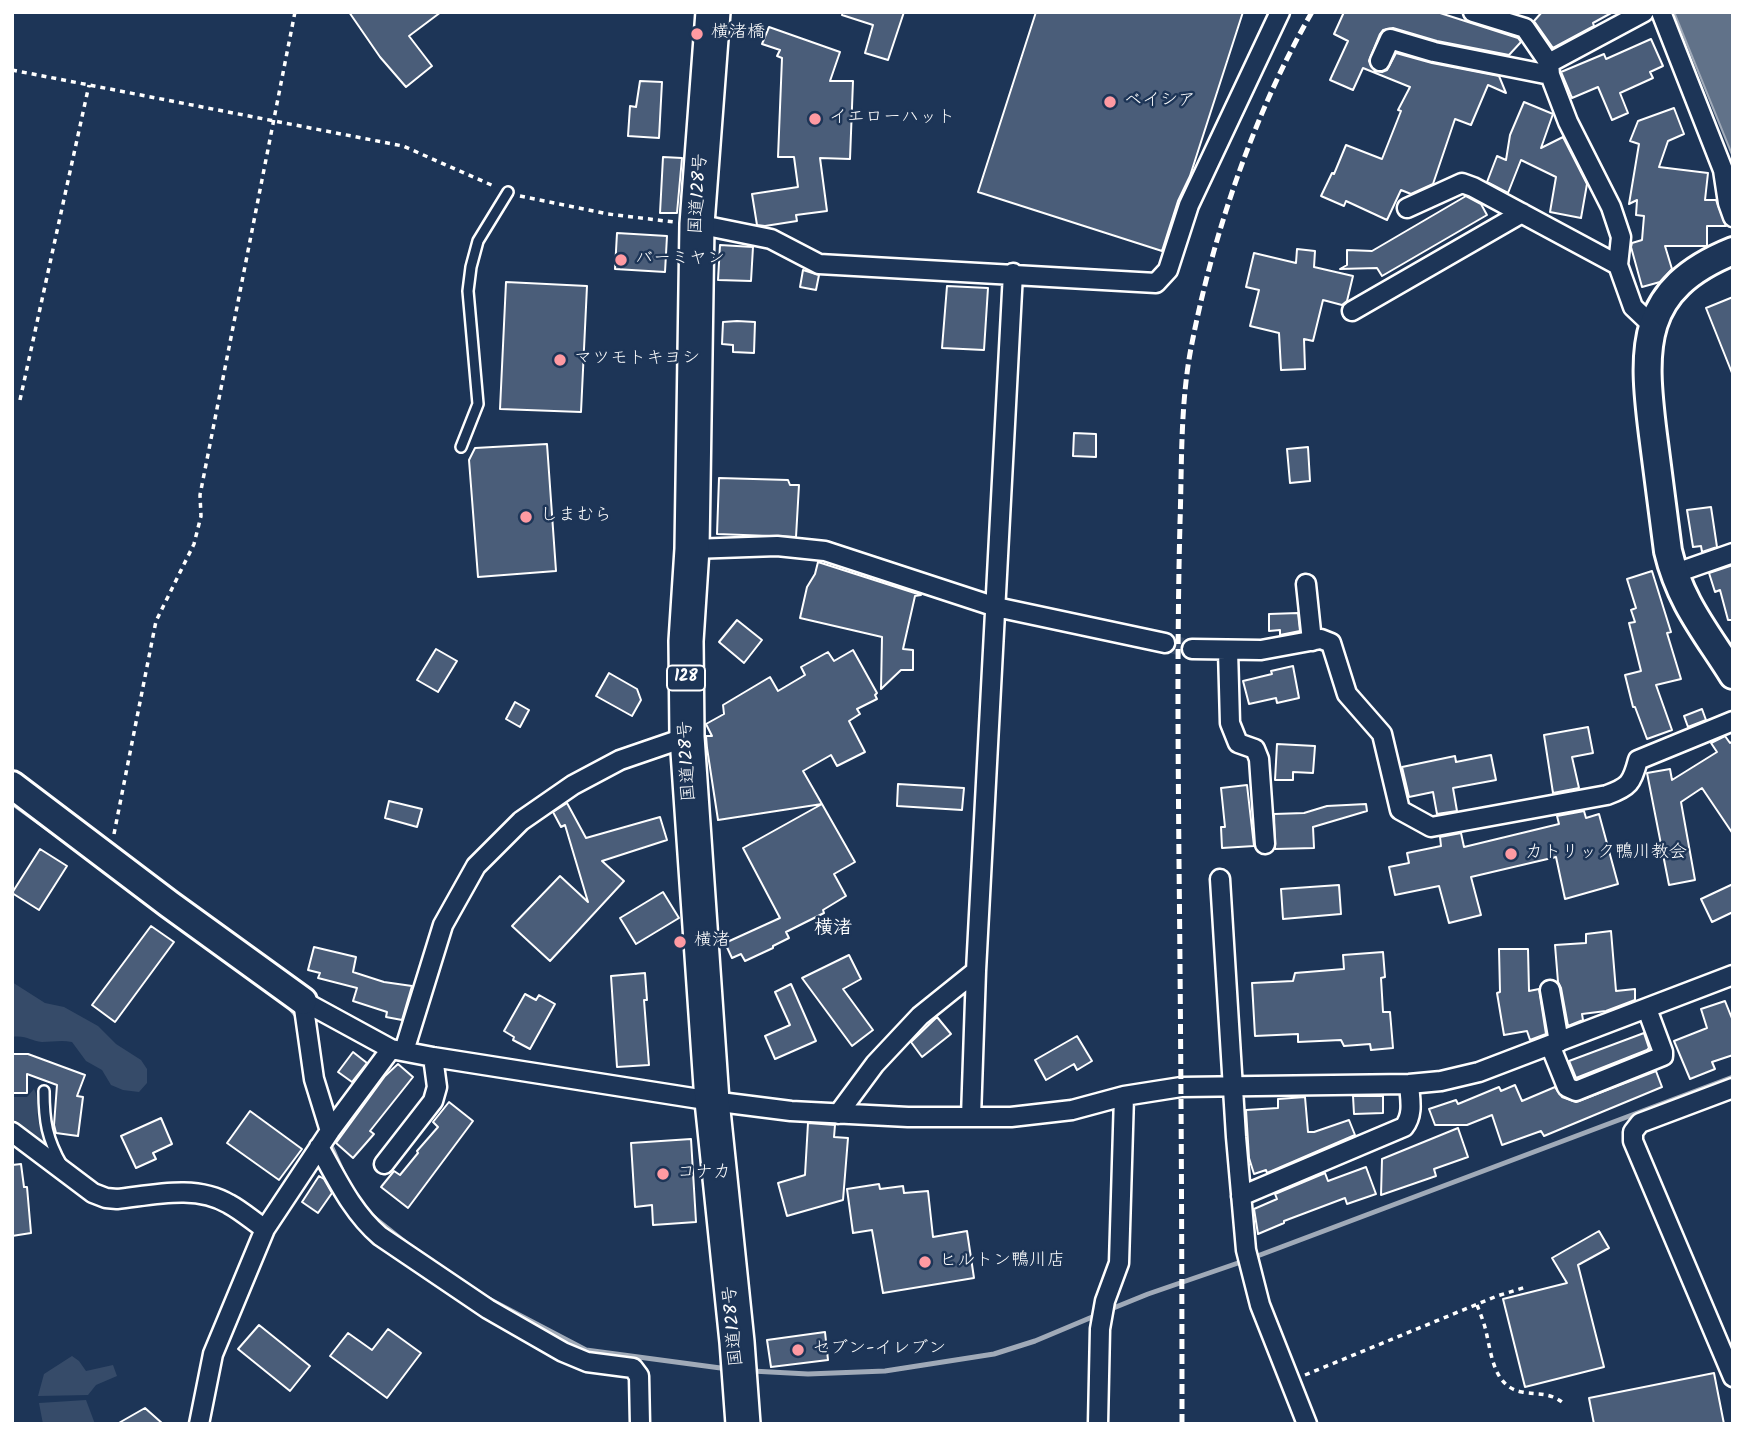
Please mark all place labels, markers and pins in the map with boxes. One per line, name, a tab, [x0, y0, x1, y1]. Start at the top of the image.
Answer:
place label: 横渚橋	[711, 23, 765, 45]
marker: 横渚橋	[689, 26, 705, 42]
place label: ベイシア	[1124, 91, 1196, 113]
marker: ベイシア	[1102, 94, 1118, 110]
place label: イエローハット	[829, 108, 955, 130]
marker: イエローハット	[807, 111, 823, 127]
place label: バーミヤン	[635, 249, 725, 271]
marker: バーミヤン	[613, 252, 629, 268]
place label: マツモトキヨシ	[574, 349, 700, 371]
marker: マツモトキヨシ	[552, 352, 568, 368]
place label: しまむら	[540, 506, 612, 528]
marker: しまむら	[518, 509, 534, 525]
place label: カトリック鴨川教会	[1525, 843, 1687, 865]
marker: カトリック鴨川教会	[1503, 846, 1519, 862]
place label: 横渚	[694, 931, 730, 953]
marker: 横渚	[672, 934, 688, 950]
place label: コナカ	[677, 1163, 731, 1185]
marker: コナカ	[655, 1166, 671, 1182]
place label: ヒルトン鴨川店	[939, 1251, 1065, 1273]
marker: ヒルトン鴨川店	[917, 1254, 933, 1270]
place label: セブン-イレブン	[812, 1339, 946, 1361]
marker: セブン-イレブン	[790, 1342, 806, 1358]

